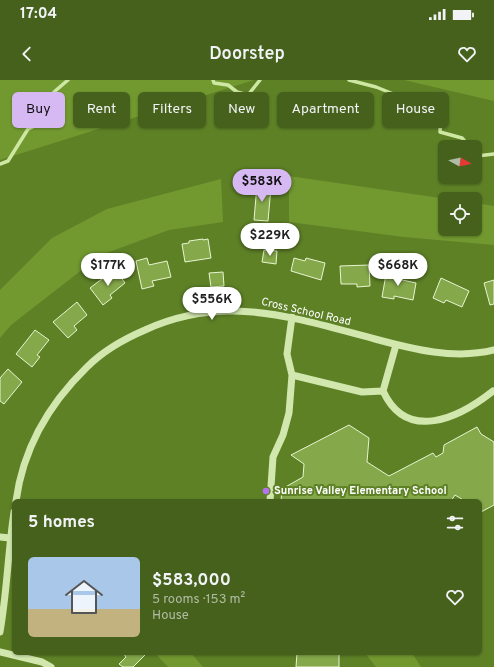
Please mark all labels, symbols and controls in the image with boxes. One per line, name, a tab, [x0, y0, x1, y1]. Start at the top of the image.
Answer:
text: 17:04	[20, 5, 57, 24]
icon: back	[16, 43, 38, 65]
text: Doorstep	[209, 43, 285, 66]
icon: heart	[456, 43, 478, 65]
chip: Buy	[12, 92, 65, 128]
chip: Rent	[73, 92, 130, 128]
chip: Filters	[138, 92, 206, 128]
chip: New	[214, 92, 269, 128]
chip: Apartment	[277, 92, 374, 128]
chip: House	[382, 92, 449, 128]
north arrow	[438, 140, 482, 184]
map controls	[438, 140, 482, 236]
pin: $583K	[234, 169, 290, 203]
text: $583K	[242, 174, 282, 190]
button: locate	[438, 192, 482, 236]
pin: $229K	[242, 223, 298, 257]
text: $229K	[250, 228, 290, 244]
pin: $177K	[80, 253, 136, 287]
pin: $668K	[370, 253, 426, 287]
text: $177K	[90, 258, 126, 274]
text: $668K	[377, 258, 419, 274]
pin: $556K	[184, 287, 240, 321]
text: $556K	[192, 292, 232, 308]
street label: Cross School Road	[260, 295, 352, 329]
place label: Sunrise Valley Elementary School	[274, 484, 447, 498]
marker: Sunrise Valley Elementary School	[261, 486, 271, 496]
text: 5 homes	[28, 512, 95, 534]
icon: filters	[444, 512, 466, 534]
text: $583,000	[152, 570, 231, 592]
icon: home	[60, 573, 108, 621]
icon: heart	[444, 586, 466, 608]
text: 5 rooms · 153 m²	[152, 592, 245, 608]
text: House	[152, 608, 189, 624]

